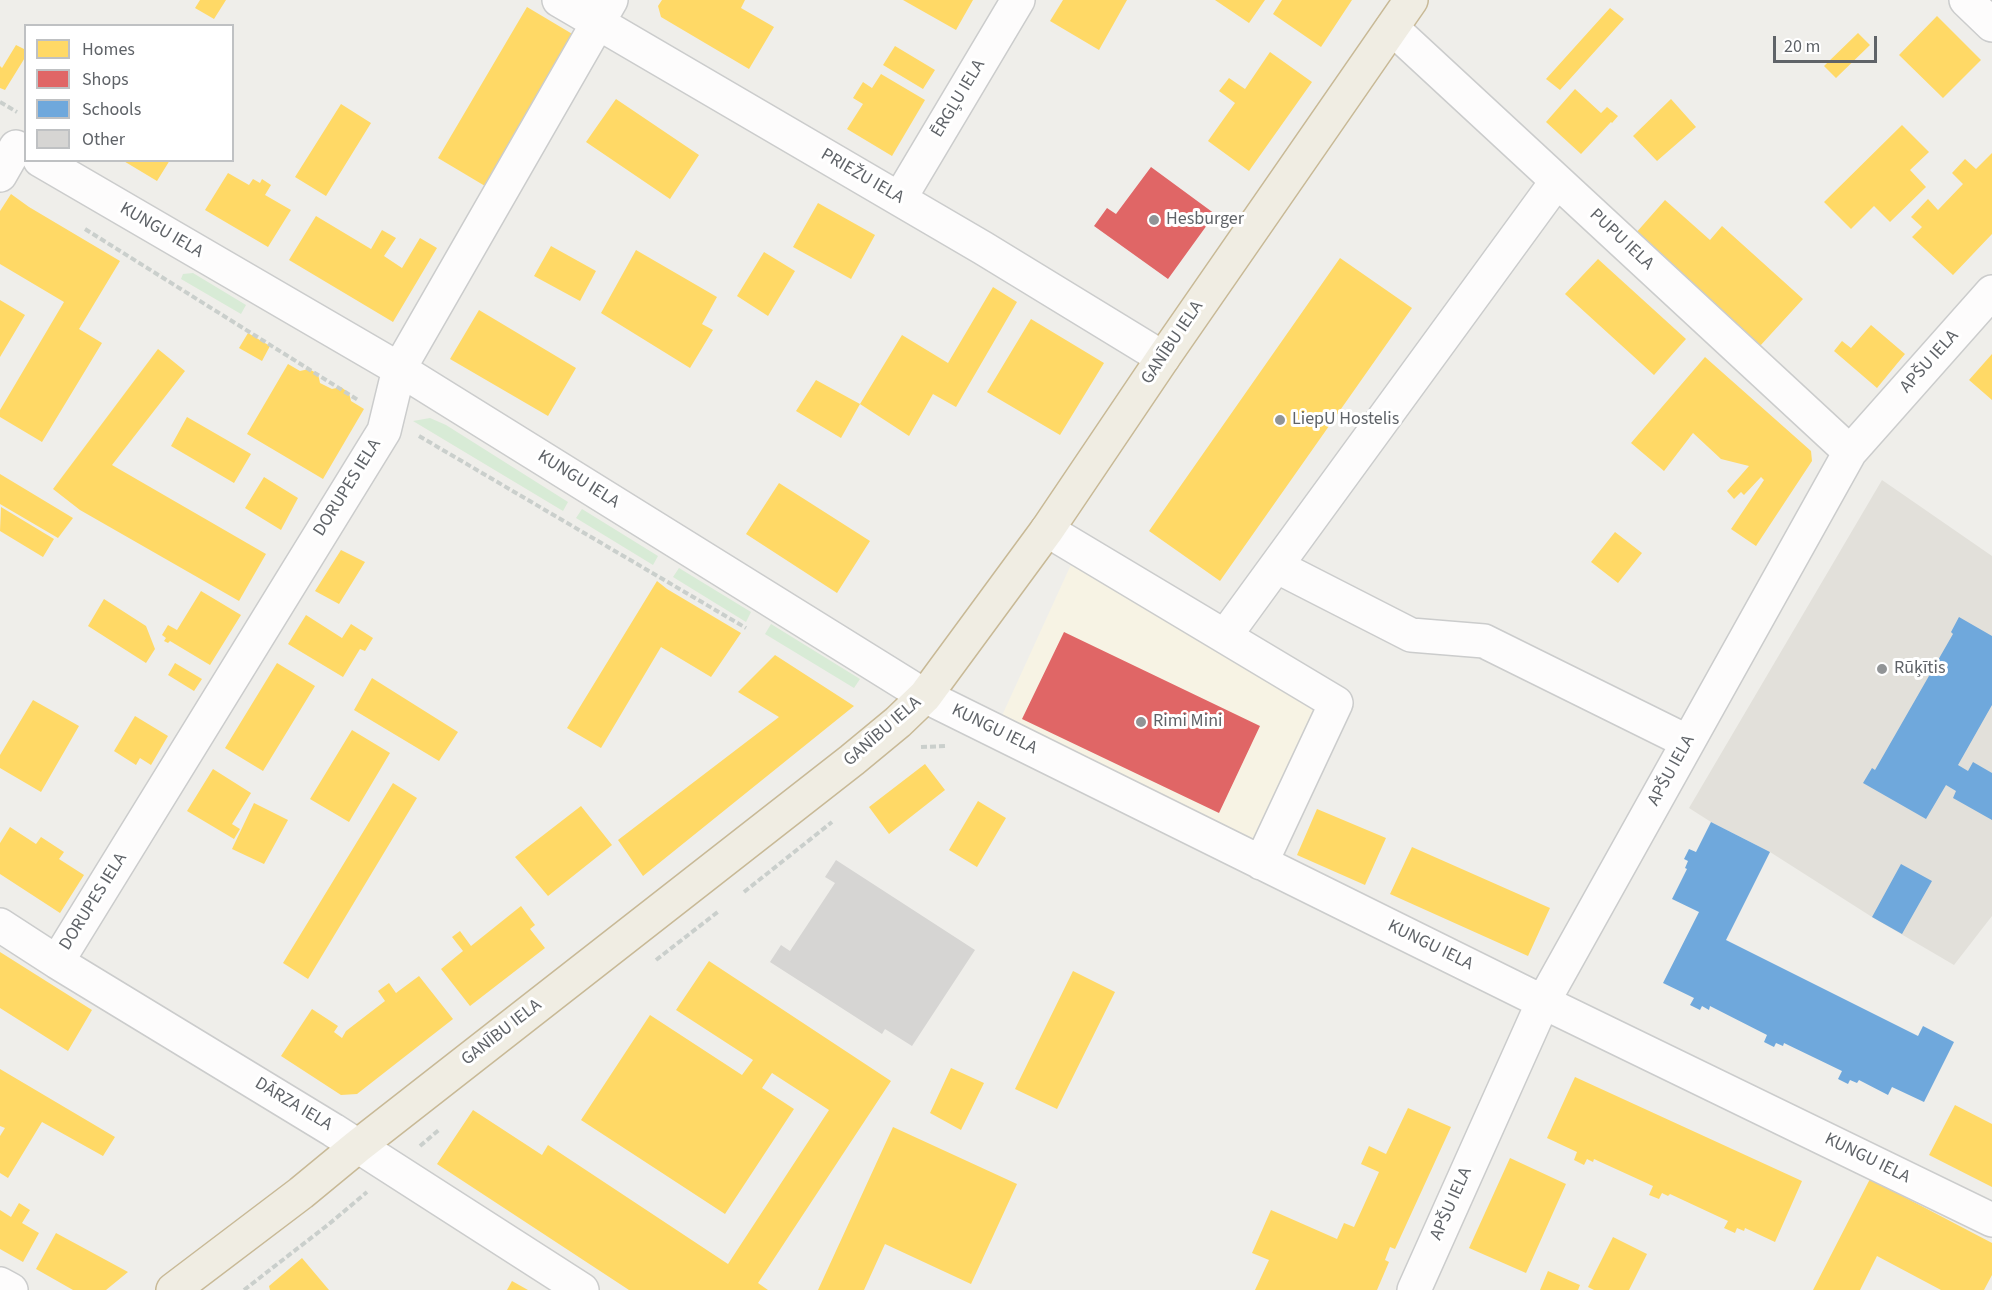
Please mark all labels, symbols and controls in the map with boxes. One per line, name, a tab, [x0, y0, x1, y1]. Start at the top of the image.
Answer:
legend	[24, 24, 234, 162]
scale bar	[1776, 24, 1880, 62]
text: 20 m	[1784, 34, 1820, 59]
text: Homes	[82, 37, 135, 62]
street label: ĒRGĻU IELA	[927, 56, 991, 142]
text: Shops	[82, 67, 129, 92]
text: Schools	[82, 97, 141, 122]
text: Other	[82, 127, 125, 152]
street label: PRIEŽU IELA	[817, 145, 907, 209]
street label: KUNGU IELA	[116, 199, 206, 263]
street label: PUPU IELA	[1584, 205, 1658, 275]
place label: Hesburger	[1166, 209, 1244, 231]
marker: Hesburger	[1147, 213, 1161, 227]
street label: GANĪBU IELA	[1137, 297, 1209, 389]
street label: APŠU IELA	[1896, 326, 1964, 398]
place label: LiepU Hostelis	[1292, 409, 1399, 431]
marker: LiepU Hostelis	[1273, 413, 1287, 427]
street label: DORUPES IELA	[310, 435, 386, 541]
street label: KUNGU IELA	[533, 446, 623, 514]
place label: Rūķītis	[1894, 658, 1945, 680]
marker: Rūķītis	[1875, 662, 1889, 676]
street label: GANĪBU IELA	[840, 692, 926, 772]
street label: KUNGU IELA	[948, 700, 1040, 760]
place label: Rimi Mini	[1153, 711, 1222, 733]
marker: Rimi Mini	[1134, 715, 1148, 729]
street label: APŠU IELA	[1644, 732, 1700, 810]
street label: DORUPES IELA	[56, 849, 132, 955]
street label: KUNGU IELA	[1384, 916, 1476, 976]
street label: GANĪBU IELA	[458, 995, 546, 1071]
street label: DĀRZA IELA	[250, 1073, 336, 1137]
street label: KUNGU IELA	[1821, 1129, 1913, 1189]
street label: APŠU IELA	[1426, 1164, 1478, 1244]

